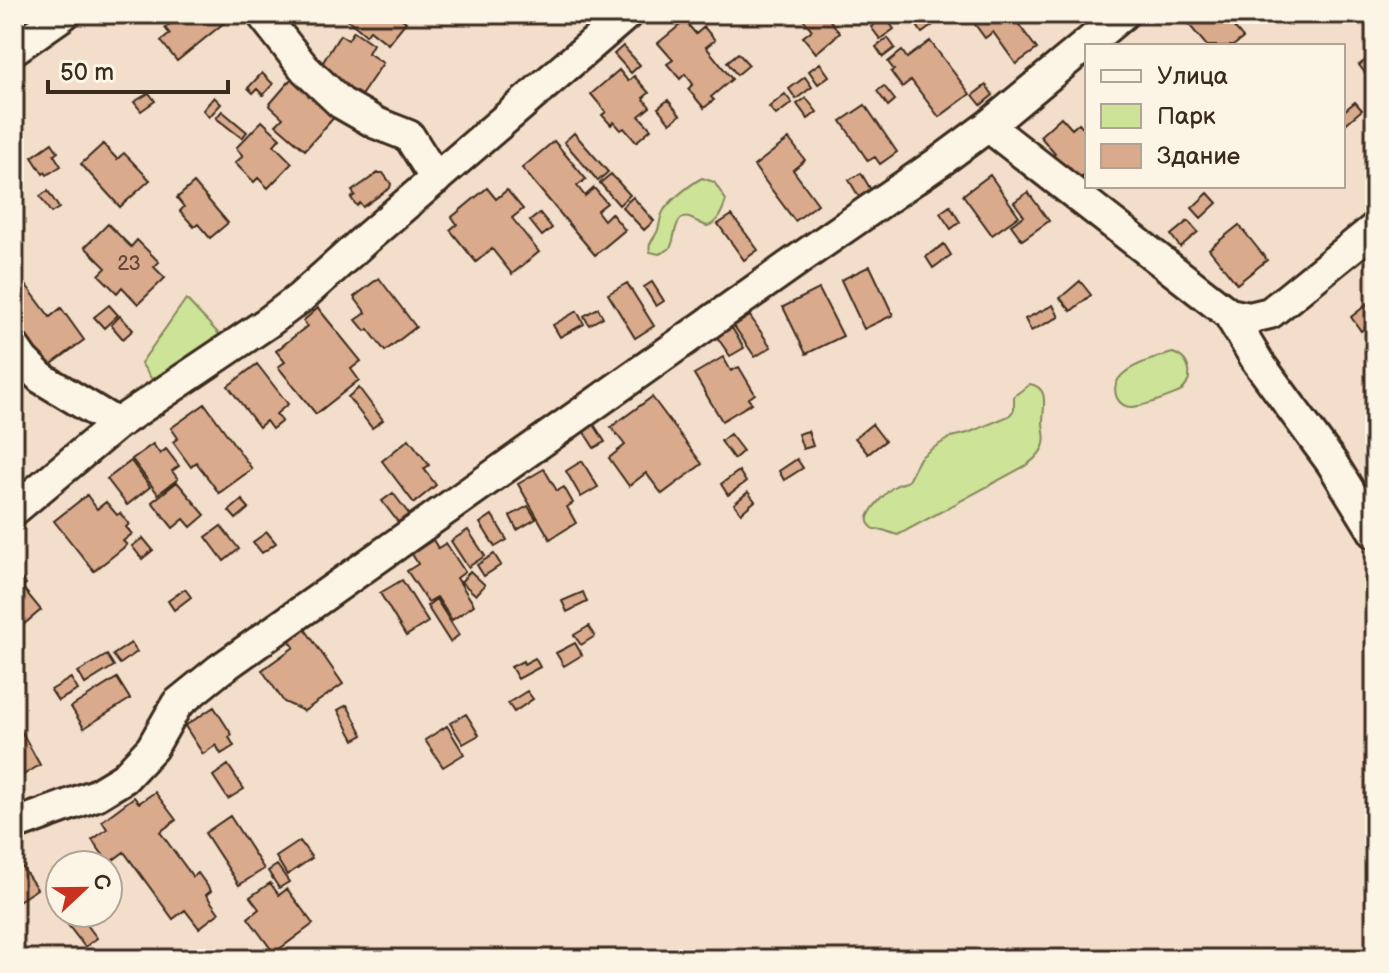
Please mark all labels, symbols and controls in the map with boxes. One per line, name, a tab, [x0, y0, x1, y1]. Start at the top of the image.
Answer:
scale bar	[48, 44, 228, 94]
legend	[1085, 44, 1345, 188]
text: 50 m	[60, 58, 114, 87]
text: Улица	[1157, 62, 1228, 91]
text: Парк	[1157, 102, 1216, 131]
text: Здание	[1157, 142, 1240, 171]
house number: 23	[117, 252, 141, 276]
north arrow	[44, 849, 124, 929]
text: С	[86, 870, 117, 894]

